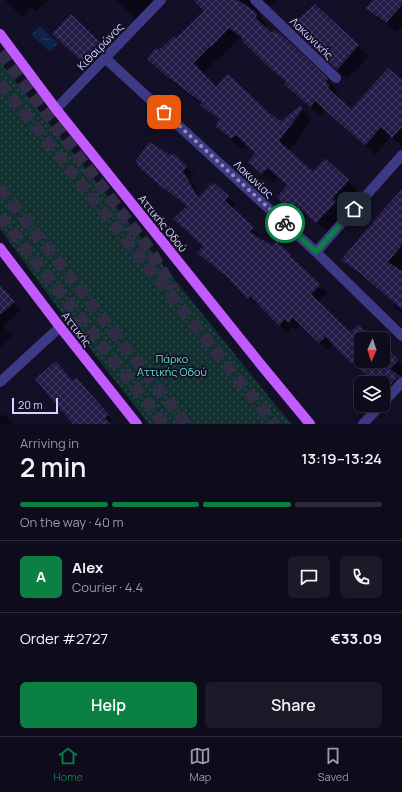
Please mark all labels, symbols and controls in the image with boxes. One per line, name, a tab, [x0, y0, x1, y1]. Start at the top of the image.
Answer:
street label: Λακωνικής	[287, 14, 337, 62]
street label: Κιθαιρώνος	[73, 19, 127, 73]
pin	[147, 95, 181, 129]
icon: bag	[153, 101, 175, 123]
street label: Λακωνίας	[231, 157, 277, 201]
street label: Αττικής Οδού	[135, 191, 191, 255]
pin	[337, 192, 371, 226]
icon: home	[343, 198, 365, 220]
courier	[265, 203, 305, 243]
icon: bike	[274, 212, 296, 234]
street label: Αττικής	[59, 308, 95, 350]
north arrow	[354, 332, 390, 368]
map controls	[354, 332, 390, 412]
park label: Πάρκο Αττικής Οδού	[137, 351, 207, 379]
button: layers	[354, 376, 390, 412]
scale bar	[12, 396, 58, 415]
text: 20 m	[18, 397, 43, 412]
text: Arriving in	[20, 434, 79, 452]
text: 13:19–13:24	[301, 448, 382, 469]
text: 2 min	[20, 449, 86, 485]
text: On the way · 40 m	[20, 513, 124, 531]
button: chat	[288, 556, 330, 598]
button: phone	[340, 556, 382, 598]
text: Alex	[72, 557, 103, 578]
text: A	[36, 566, 46, 587]
text: Courier · 4.4	[72, 578, 143, 596]
text: Order #2727	[20, 628, 108, 649]
text: €33.09	[331, 628, 382, 649]
button: Help	[20, 682, 197, 728]
button: Share	[205, 682, 382, 728]
tab: Home	[53, 745, 83, 784]
tab: Map	[189, 745, 211, 784]
tab: Saved	[318, 745, 349, 784]

